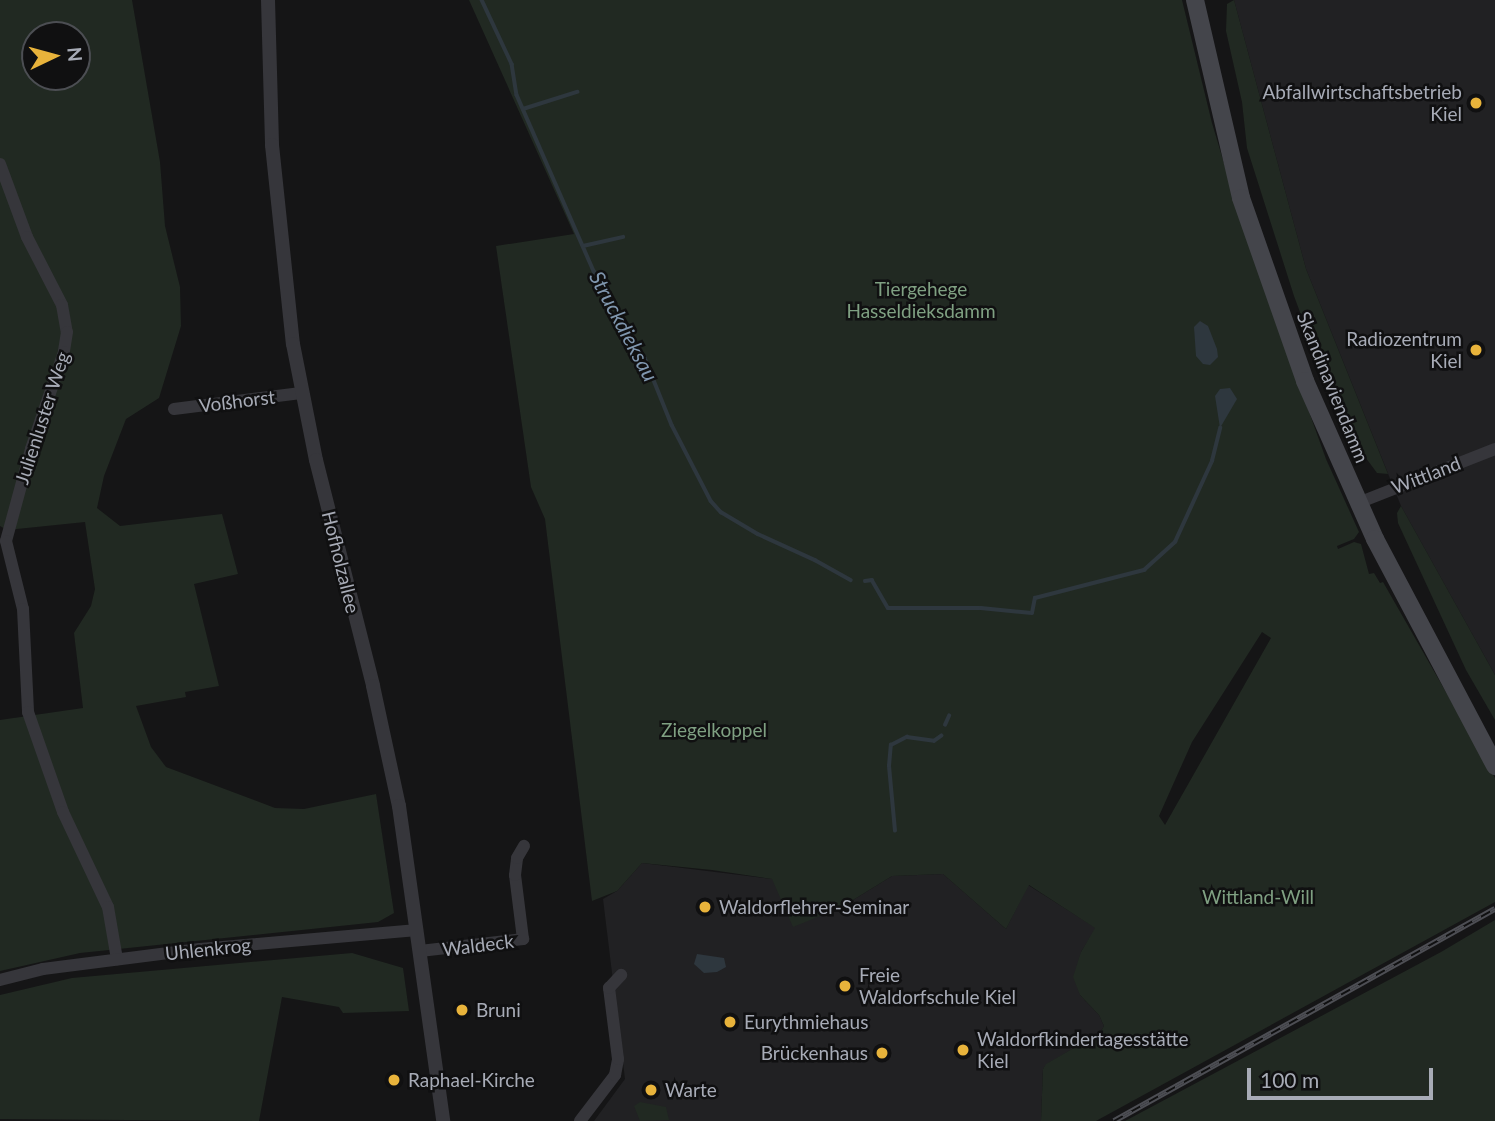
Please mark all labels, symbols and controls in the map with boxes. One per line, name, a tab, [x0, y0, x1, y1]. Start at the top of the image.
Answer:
north arrow	[21, 21, 91, 91]
text: N	[63, 46, 88, 63]
place label: Abfallwirtschaftsbetrieb Kiel	[1262, 81, 1462, 125]
marker: Abfallwirtschaftsbetrieb Kiel	[1468, 95, 1484, 111]
water label: Struckdieksau	[584, 267, 664, 385]
park label: Tiergehege Hasseldieksdamm	[846, 278, 996, 322]
street label: Skandinaviendamm	[1292, 308, 1374, 466]
place label: Radiozentrum Kiel	[1346, 328, 1462, 372]
marker: Radiozentrum Kiel	[1468, 342, 1484, 358]
street label: Julienluster Weg	[10, 349, 74, 487]
street label: Voßhorst	[198, 385, 276, 417]
street label: Wittland	[1388, 451, 1464, 499]
street label: Hofholzallee	[317, 509, 365, 615]
park label: Ziegelkoppel	[661, 719, 767, 741]
park label: Wittland-Will	[1202, 886, 1314, 908]
place label: Waldorflehrer-Seminar	[719, 896, 909, 918]
marker: Waldorflehrer-Seminar	[697, 899, 713, 915]
street label: Waldeck	[441, 929, 515, 961]
street label: Uhlenkrog	[164, 933, 252, 965]
place label: Freie Waldorfschule Kiel	[859, 964, 1016, 1008]
marker: Freie Waldorfschule Kiel	[837, 978, 853, 994]
place label: Bruni	[476, 999, 521, 1021]
marker: Bruni	[454, 1002, 470, 1018]
place label: Eurythmiehaus	[744, 1011, 868, 1033]
marker: Eurythmiehaus	[722, 1014, 738, 1030]
place label: Waldorfkindertagesstätte Kiel	[977, 1028, 1189, 1072]
place label: Brückenhaus	[761, 1042, 868, 1064]
marker: Waldorfkindertagesstätte Kiel	[955, 1042, 971, 1058]
marker: Brückenhaus	[874, 1045, 890, 1061]
scale bar	[1250, 1054, 1436, 1098]
text: 100 m	[1260, 1067, 1319, 1092]
place label: Raphael-Kirche	[408, 1069, 535, 1091]
marker: Raphael-Kirche	[386, 1072, 402, 1088]
place label: Warte	[665, 1079, 717, 1101]
marker: Warte	[643, 1082, 659, 1098]

